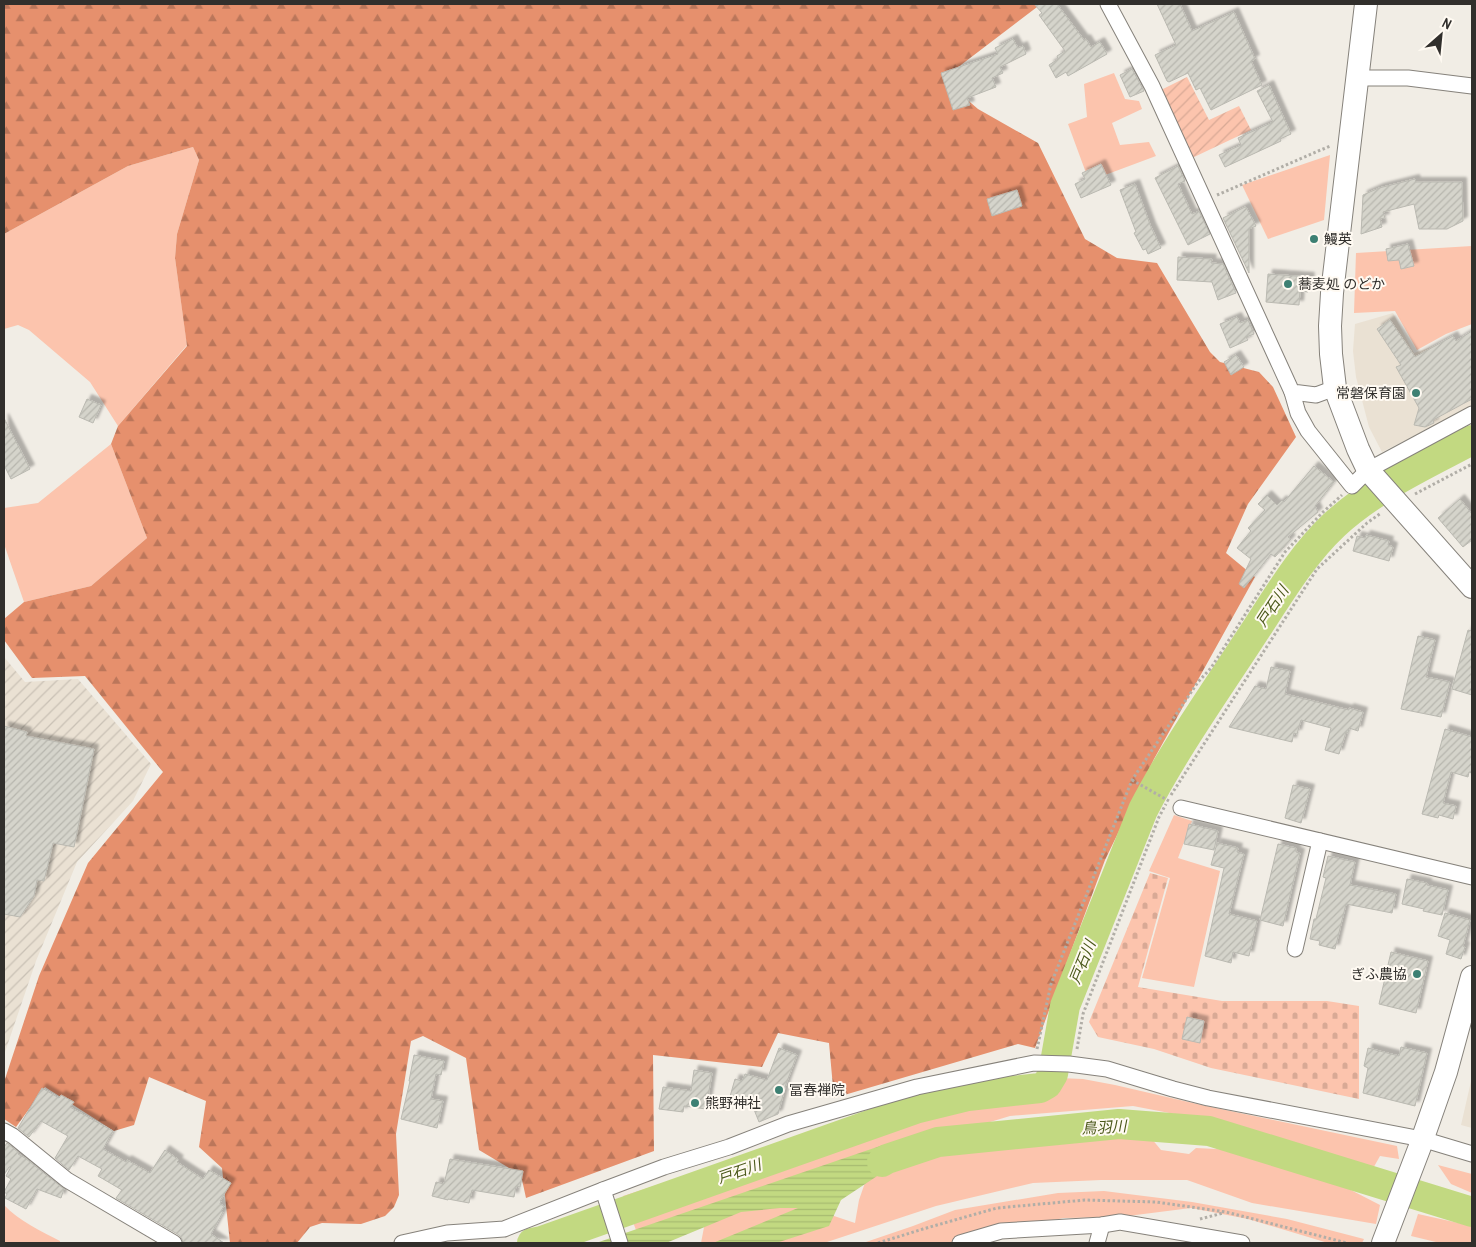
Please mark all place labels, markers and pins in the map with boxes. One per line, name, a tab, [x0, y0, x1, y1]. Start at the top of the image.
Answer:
place label: 鰻英	[1324, 230, 1352, 248]
marker: 鰻英	[1308, 233, 1320, 245]
place label: 蕎麦処 のどか	[1298, 275, 1385, 293]
marker: 蕎麦処 のどか	[1282, 278, 1294, 290]
place label: 常磐保育園	[1336, 384, 1406, 402]
marker: 常磐保育園	[1410, 387, 1422, 399]
place label: ぎふ農協	[1351, 965, 1407, 983]
marker: ぎふ農協	[1411, 968, 1423, 980]
place label: 冨春禅院	[789, 1081, 845, 1099]
marker: 冨春禅院	[773, 1084, 785, 1096]
place label: 熊野神社	[705, 1094, 761, 1112]
marker: 熊野神社	[689, 1097, 701, 1109]

